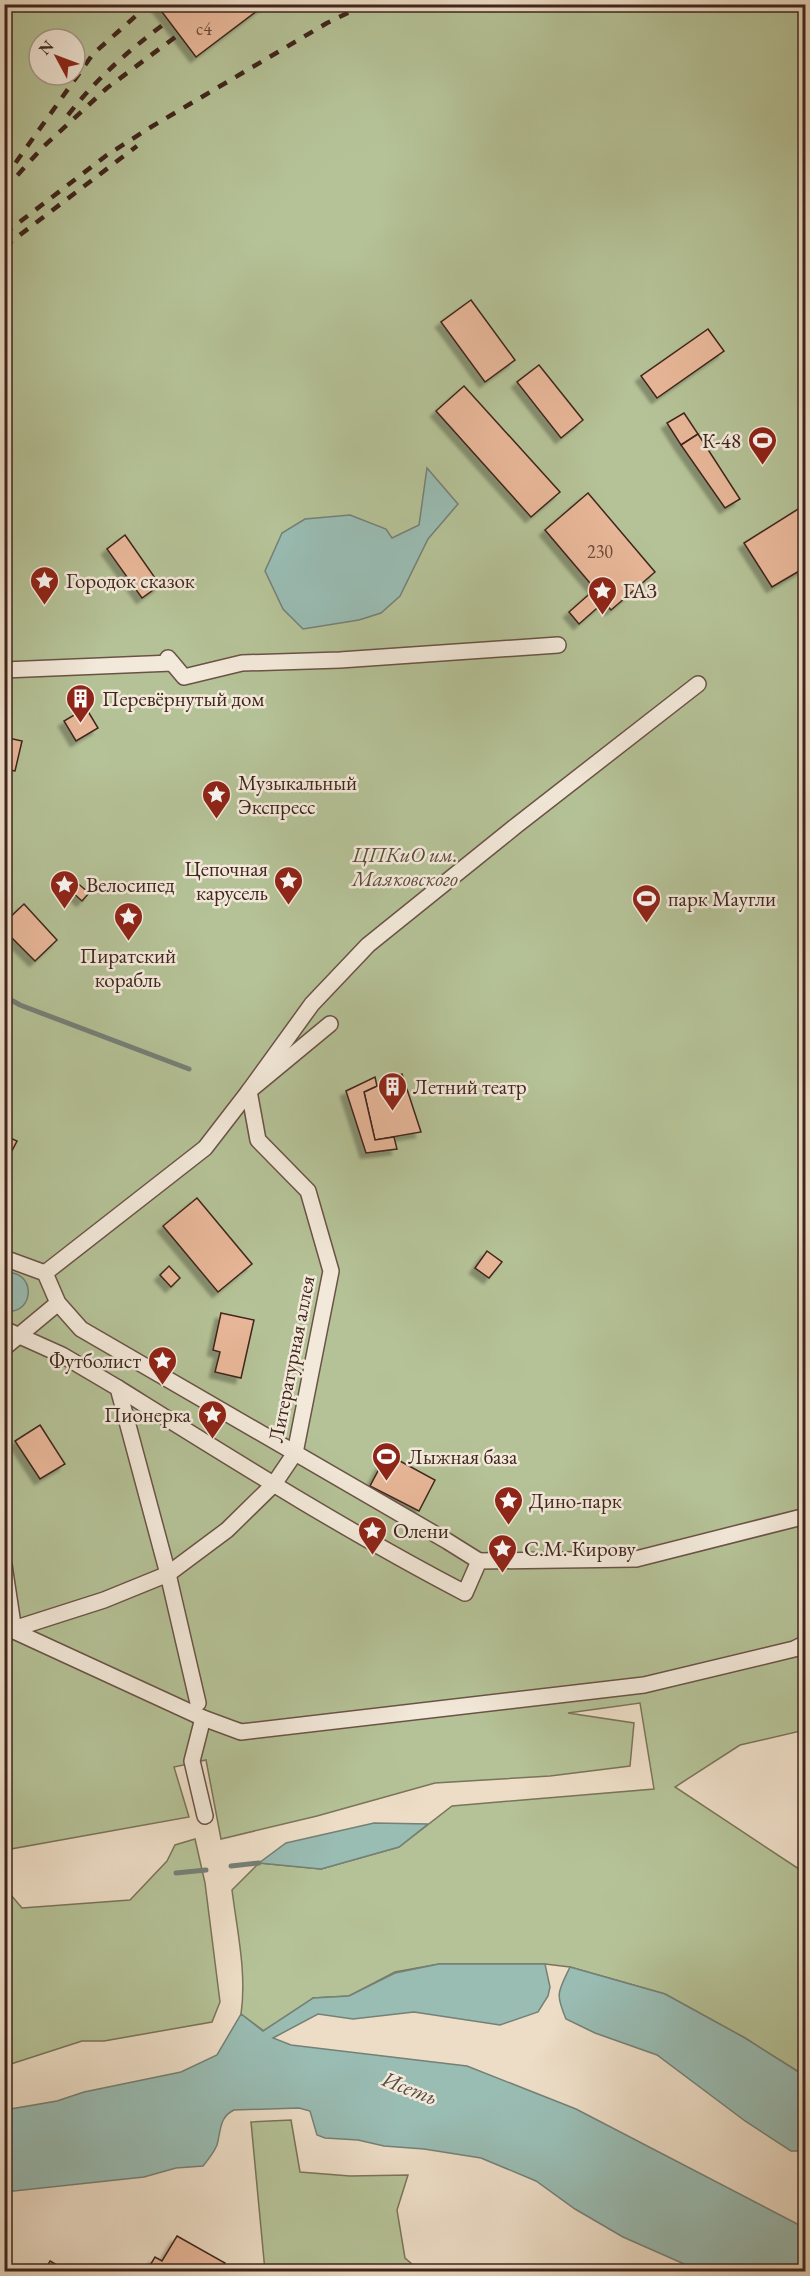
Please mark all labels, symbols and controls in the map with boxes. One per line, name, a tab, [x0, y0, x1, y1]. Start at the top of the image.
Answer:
house number: с4	[196, 17, 212, 40]
north arrow	[27, 27, 87, 87]
text: N	[34, 36, 58, 59]
sports icon: К-48	[746, 424, 778, 466]
place label: К-48	[702, 427, 741, 454]
house number: 230	[587, 540, 613, 563]
place icon: Городок сказок	[29, 564, 61, 606]
place label: Городок сказок	[66, 567, 195, 594]
place icon: ГАЗ	[586, 574, 618, 616]
place label: ГАЗ	[623, 577, 657, 604]
building icon: Перевёрнутый дом	[65, 682, 97, 724]
place label: Перевёрнутый дом	[102, 685, 264, 712]
place label: Музыкальный Экспресс	[238, 769, 357, 820]
place icon: Музыкальный Экспресс	[201, 778, 233, 820]
park label: ЦПКиО им. Маяковского	[350, 841, 458, 892]
place label: Цепочная карусель	[184, 855, 268, 906]
place icon: Цепочная карусель	[273, 864, 305, 906]
place icon: Велосипед	[49, 868, 81, 910]
place label: Велосипед	[86, 871, 175, 898]
sports icon: парк Маугли	[631, 882, 663, 924]
place label: парк Маугли	[668, 885, 776, 912]
place icon: Пиратский корабль	[112, 900, 144, 942]
place label: Пиратский корабль	[80, 942, 176, 993]
building icon: Летний театр	[376, 1070, 408, 1112]
place label: Летний театр	[413, 1073, 527, 1100]
street label: Литературная аллея	[262, 1273, 320, 1445]
place icon: Футболист	[146, 1344, 178, 1386]
place label: Футболист	[49, 1347, 141, 1374]
place icon: Пионерка	[196, 1398, 228, 1440]
place label: Пионерка	[104, 1401, 192, 1428]
sports icon: Лыжная база	[371, 1440, 403, 1482]
place label: Лыжная база	[408, 1443, 518, 1470]
place icon: Дино-парк	[492, 1484, 524, 1526]
place label: Дино-парк	[529, 1487, 622, 1514]
place icon: Олени	[356, 1514, 388, 1556]
place label: Олени	[393, 1517, 449, 1544]
place icon: С.М. Кирову	[487, 1532, 519, 1574]
place label: С.М. Кирову	[524, 1535, 637, 1562]
water label: Исеть	[377, 2064, 442, 2112]

